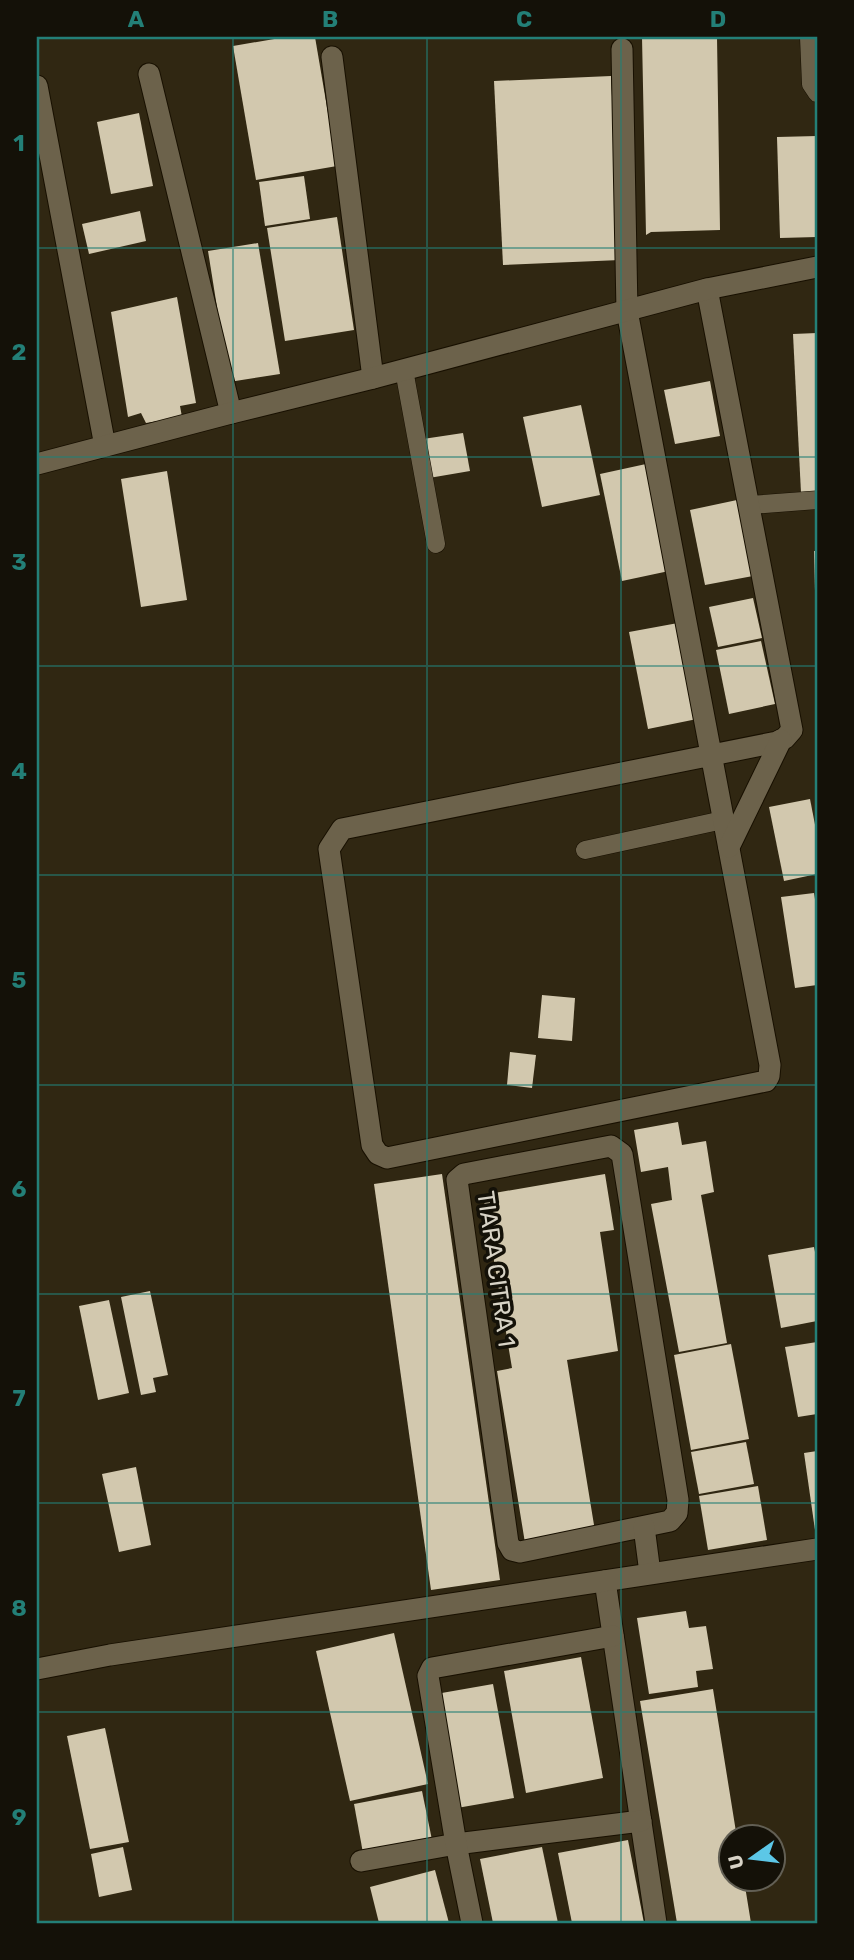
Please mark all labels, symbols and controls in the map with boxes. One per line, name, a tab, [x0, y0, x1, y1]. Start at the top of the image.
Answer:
text: A	[128, 5, 145, 33]
text: B	[322, 5, 338, 33]
text: C	[516, 5, 532, 33]
text: D	[710, 5, 726, 33]
text: 1	[13, 129, 25, 157]
text: 2	[12, 338, 26, 366]
text: 3	[11, 548, 27, 576]
text: 4	[11, 757, 27, 785]
text: 5	[12, 966, 27, 994]
text: 6	[12, 1175, 27, 1203]
street label: TIARA CITRA 1	[471, 1189, 521, 1349]
text: 7	[12, 1384, 26, 1412]
text: 8	[11, 1594, 27, 1622]
text: 9	[12, 1803, 26, 1831]
north arrow	[718, 1824, 788, 1894]
text: U	[723, 1853, 749, 1871]

